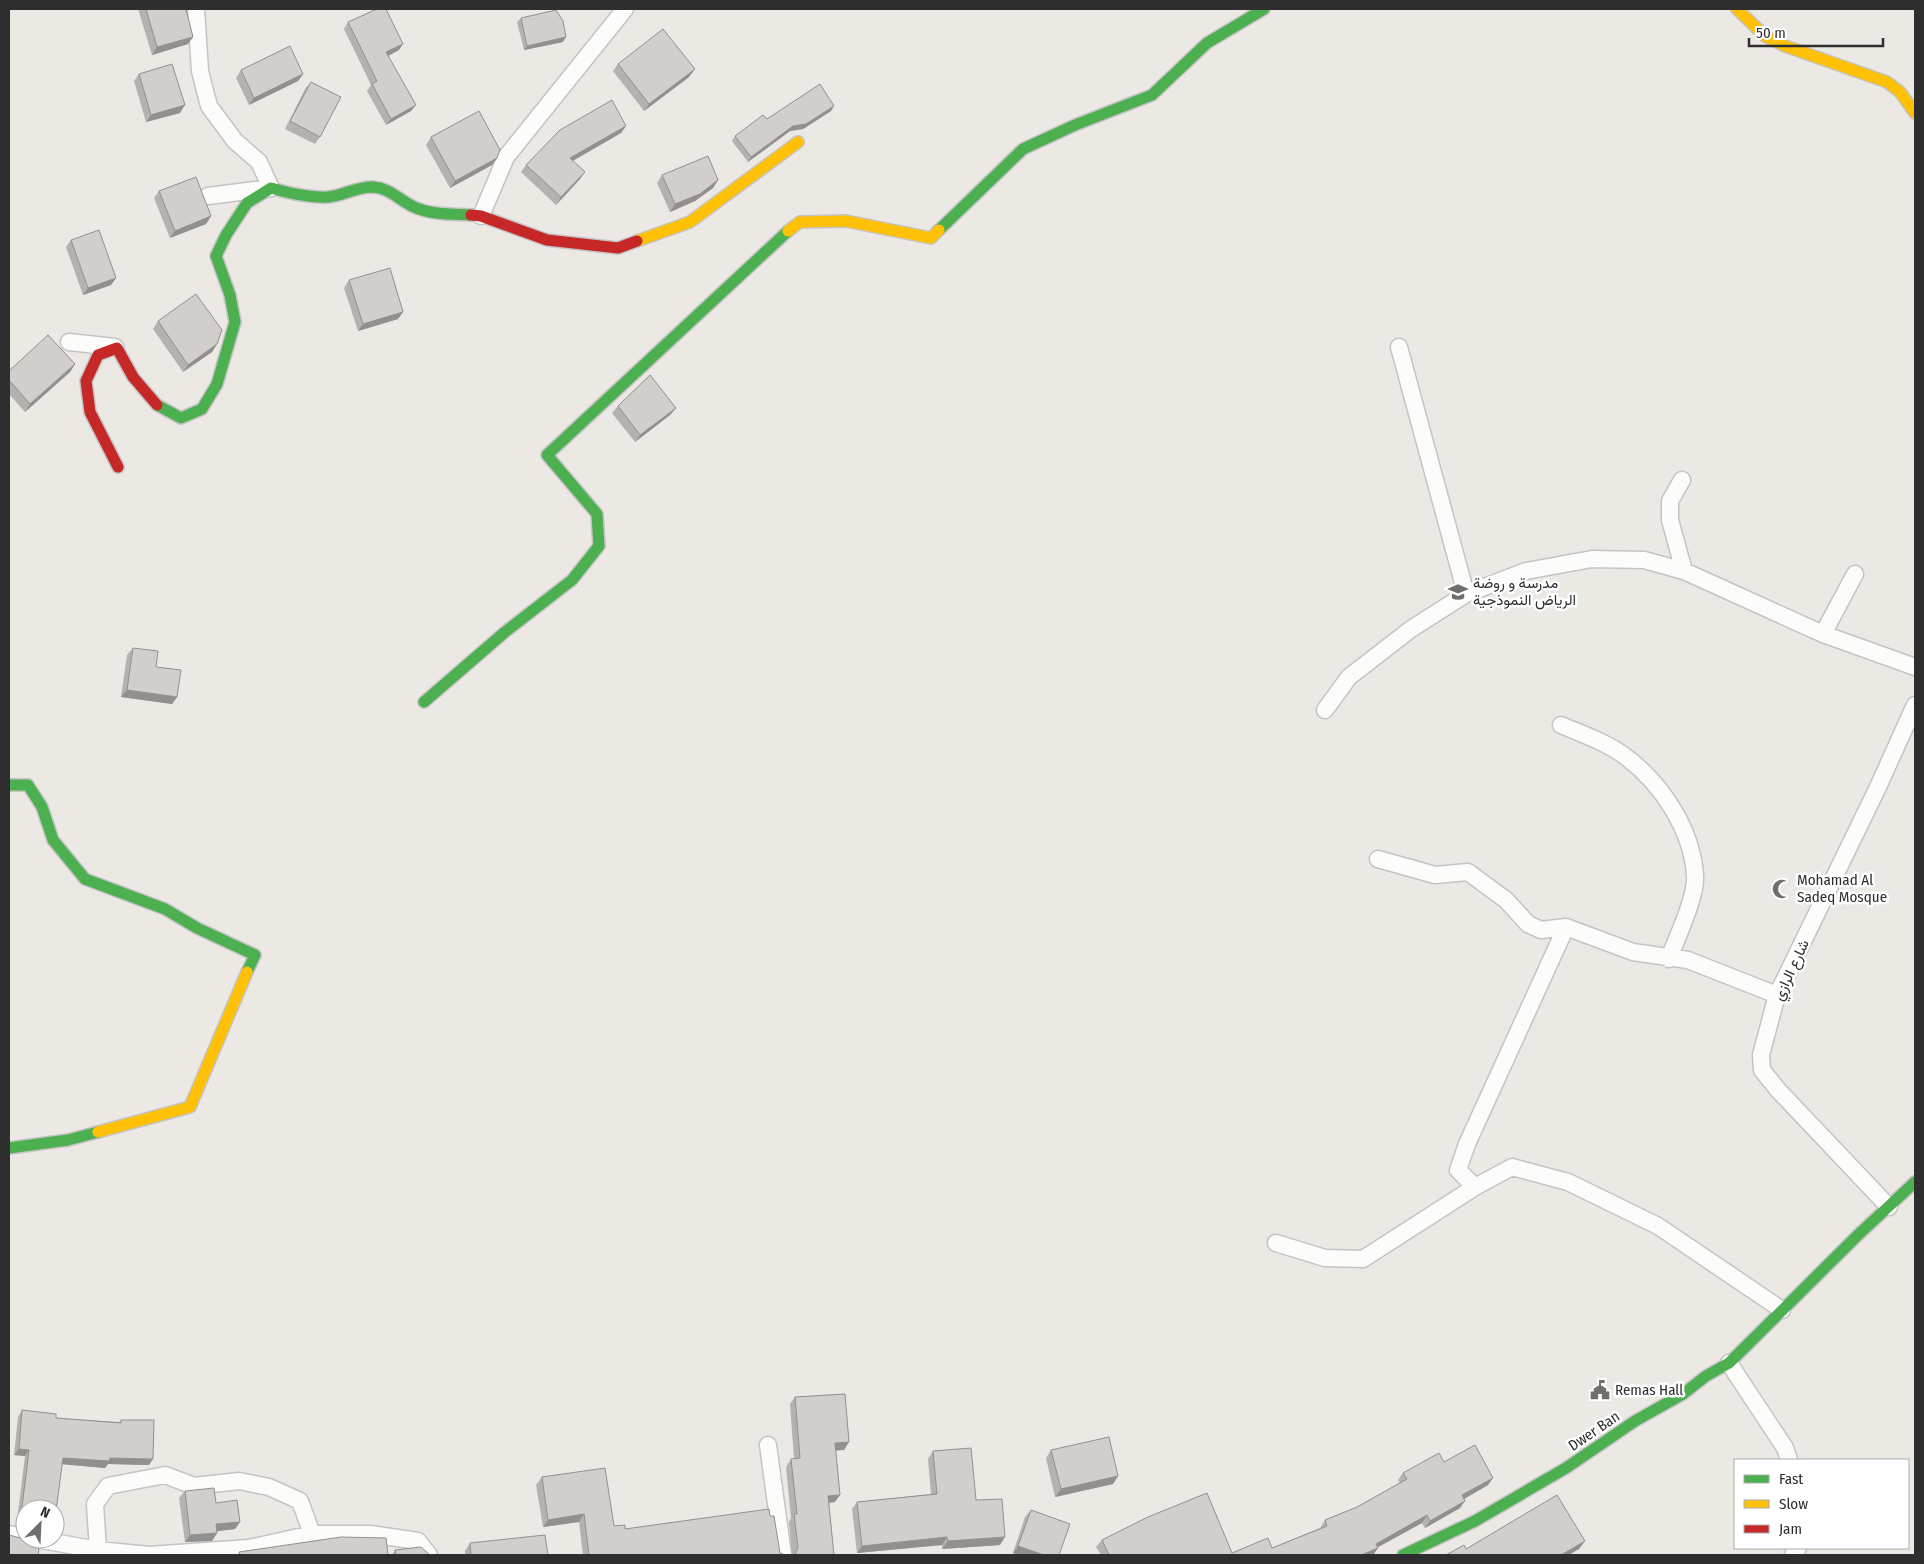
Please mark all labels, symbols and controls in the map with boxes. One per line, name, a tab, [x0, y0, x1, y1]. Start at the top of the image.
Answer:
scale bar	[1749, 15, 1883, 47]
text: 50 m	[1756, 24, 1786, 42]
place label: مدرسة و روضة الرياض النموذجية	[1473, 574, 1576, 610]
school or university icon: مدرسة و روضة الرياض النموذجية	[1447, 581, 1469, 603]
place label: Mohamad Al Sadeq Mosque	[1797, 871, 1887, 906]
mosque icon: Mohamad Al Sadeq Mosque	[1771, 878, 1793, 900]
street label: شارع الرازي	[1769, 936, 1817, 1005]
public building icon: Remas Hall	[1589, 1379, 1611, 1401]
place label: Remas Hall	[1615, 1381, 1683, 1399]
street label: Dwer Ban	[1565, 1407, 1623, 1455]
legend	[1734, 1459, 1909, 1549]
text: Fast	[1779, 1470, 1803, 1488]
text: Slow	[1779, 1495, 1808, 1513]
north arrow	[15, 1499, 65, 1549]
text: N	[38, 1503, 52, 1522]
text: Jam	[1779, 1520, 1802, 1538]

